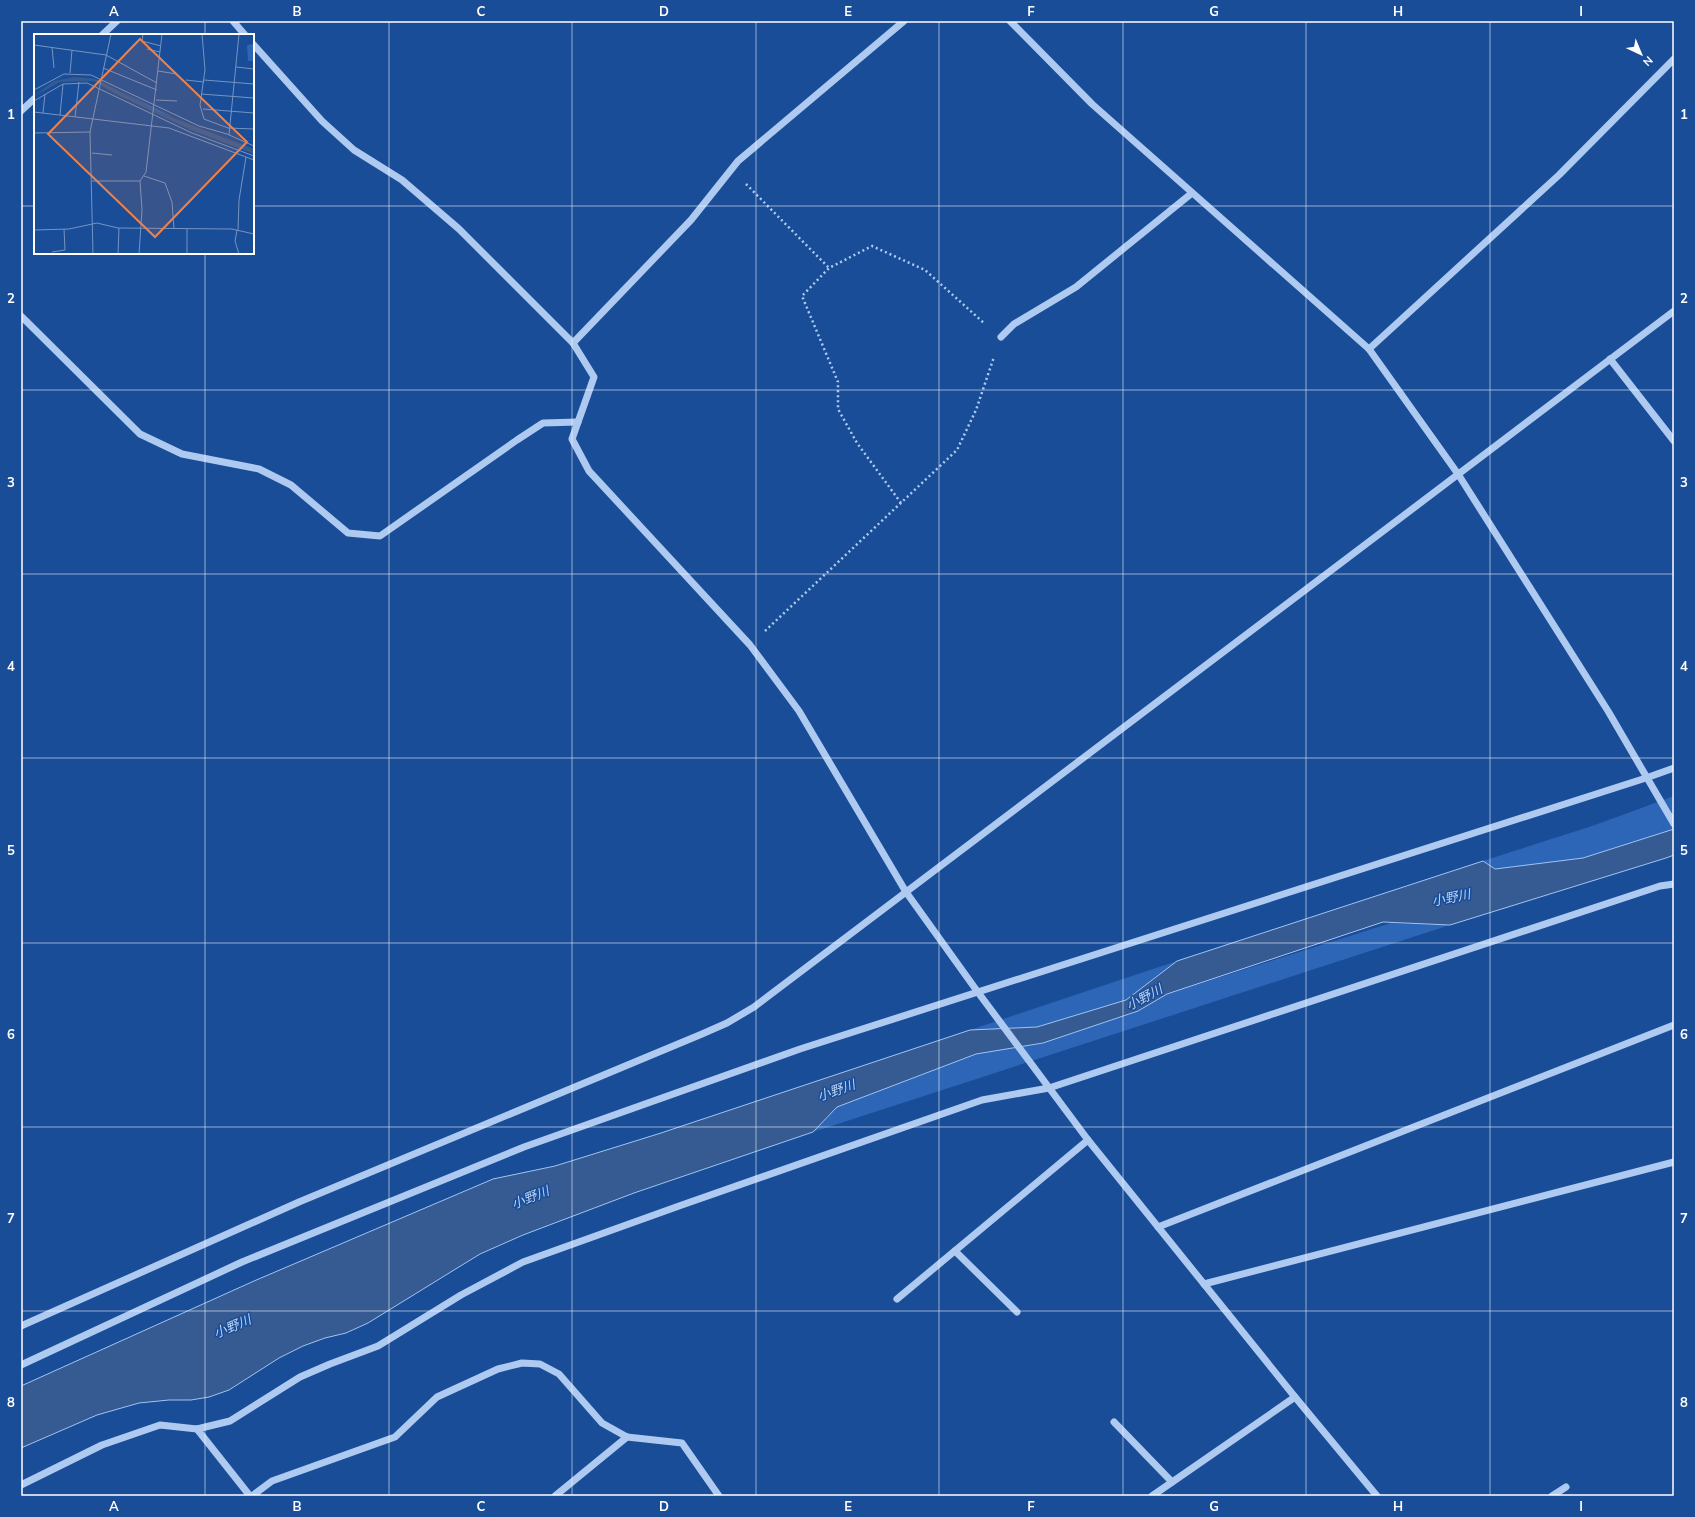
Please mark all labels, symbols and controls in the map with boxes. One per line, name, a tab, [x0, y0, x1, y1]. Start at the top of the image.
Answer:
text: A	[109, 3, 119, 19]
text: B	[293, 3, 302, 19]
text: C	[477, 3, 486, 19]
text: D	[659, 3, 669, 19]
text: E	[844, 3, 852, 19]
text: F	[1027, 3, 1035, 19]
text: G	[1209, 3, 1219, 19]
text: H	[1393, 3, 1403, 19]
text: I	[1579, 3, 1583, 19]
inset map	[34, 34, 254, 254]
north arrow	[1621, 34, 1661, 74]
text: N	[1640, 53, 1656, 69]
text: 1	[7, 106, 15, 122]
text: 1	[1680, 106, 1688, 122]
text: 2	[7, 290, 15, 306]
text: 2	[1680, 290, 1688, 306]
text: 3	[7, 474, 15, 490]
text: 3	[1680, 474, 1688, 490]
text: 4	[7, 658, 15, 674]
text: 4	[1680, 658, 1688, 674]
text: 5	[7, 842, 15, 858]
text: 5	[1680, 842, 1688, 858]
water label: 小野川	[1430, 885, 1474, 909]
water label: 小野川	[1123, 980, 1167, 1013]
text: 6	[7, 1026, 15, 1042]
text: 6	[1680, 1026, 1688, 1042]
water label: 小野川	[815, 1075, 859, 1104]
water label: 小野川	[509, 1182, 553, 1212]
text: 7	[7, 1210, 15, 1226]
text: 7	[1680, 1210, 1688, 1226]
water label: 小野川	[211, 1310, 255, 1341]
text: 8	[7, 1394, 15, 1410]
text: 8	[1680, 1394, 1688, 1410]
text: A	[109, 1498, 119, 1514]
text: B	[293, 1498, 302, 1514]
text: C	[477, 1498, 486, 1514]
text: D	[659, 1498, 669, 1514]
text: E	[844, 1498, 852, 1514]
text: F	[1027, 1498, 1035, 1514]
text: G	[1209, 1498, 1219, 1514]
text: H	[1393, 1498, 1403, 1514]
text: I	[1579, 1498, 1583, 1514]

